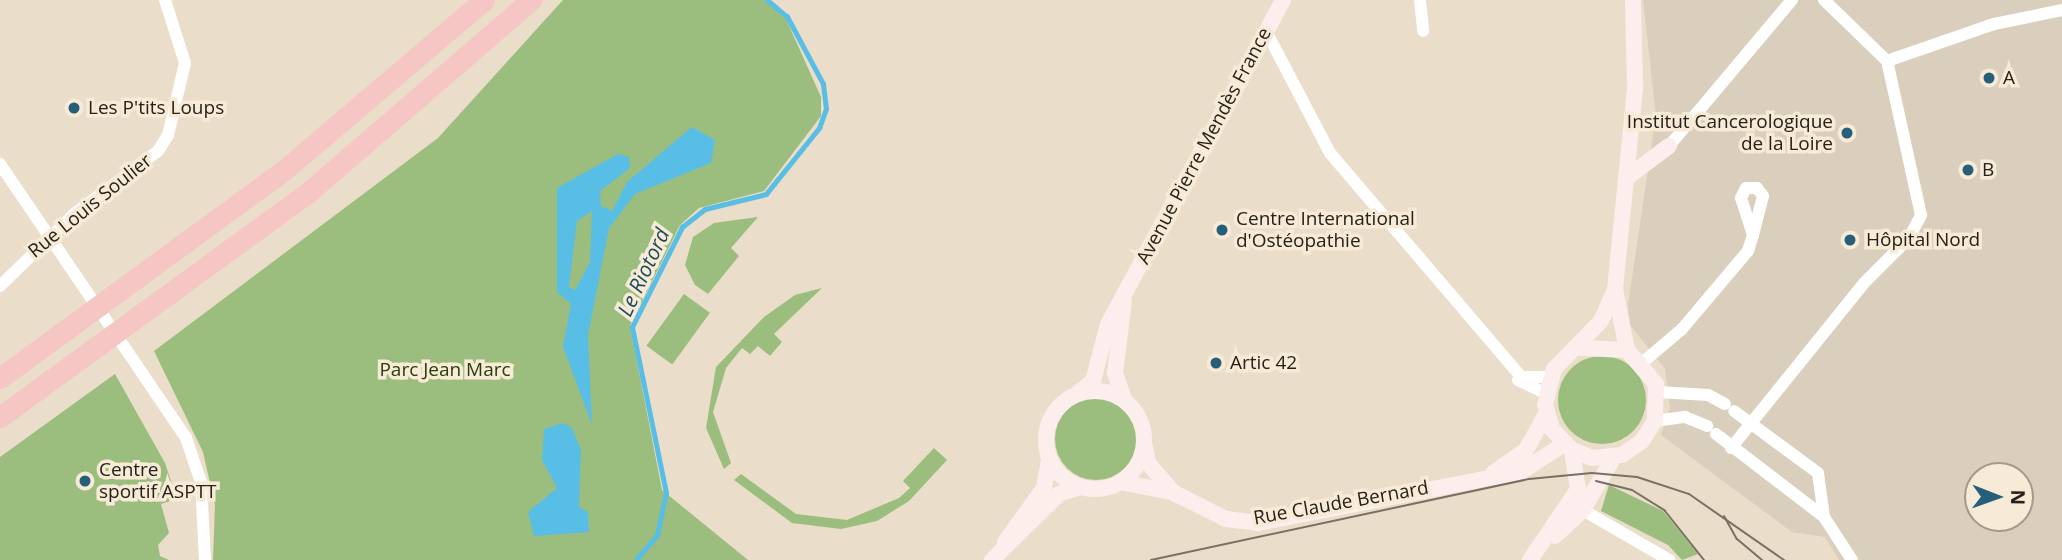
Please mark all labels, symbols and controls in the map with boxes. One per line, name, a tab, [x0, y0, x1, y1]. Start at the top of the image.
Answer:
street label: Avenue Pierre Mendès France	[1132, 24, 1276, 268]
place label: A	[2003, 67, 2015, 89]
marker: A	[1981, 70, 1997, 86]
place label: Les P'tits Loups	[88, 97, 224, 119]
marker: Les P'tits Loups	[66, 100, 82, 116]
place label: Institut Cancerologique de la Loire	[1627, 111, 1833, 155]
marker: Institut Cancerologique de la Loire	[1839, 125, 1855, 141]
street label: Rue Louis Soulier	[24, 149, 156, 263]
place label: B	[1982, 159, 1994, 181]
marker: B	[1960, 162, 1976, 178]
place label: Centre International d'Ostéopathie	[1236, 208, 1415, 252]
marker: Centre International d'Ostéopathie	[1214, 222, 1230, 238]
water label: Le Riotord	[612, 224, 674, 320]
place label: Hôpital Nord	[1866, 229, 1980, 251]
marker: Hôpital Nord	[1840, 230, 1860, 250]
place label: Artic 42	[1230, 352, 1297, 374]
marker: Artic 42	[1208, 355, 1224, 371]
park label: Parc Jean Marc	[379, 359, 511, 381]
place label: Centre sportif ASPTT	[99, 459, 217, 503]
north arrow	[1964, 462, 2034, 532]
marker: Centre sportif ASPTT	[77, 473, 93, 489]
street label: Rue Claude Bernard	[1252, 476, 1430, 530]
text: N	[2005, 489, 2031, 505]

